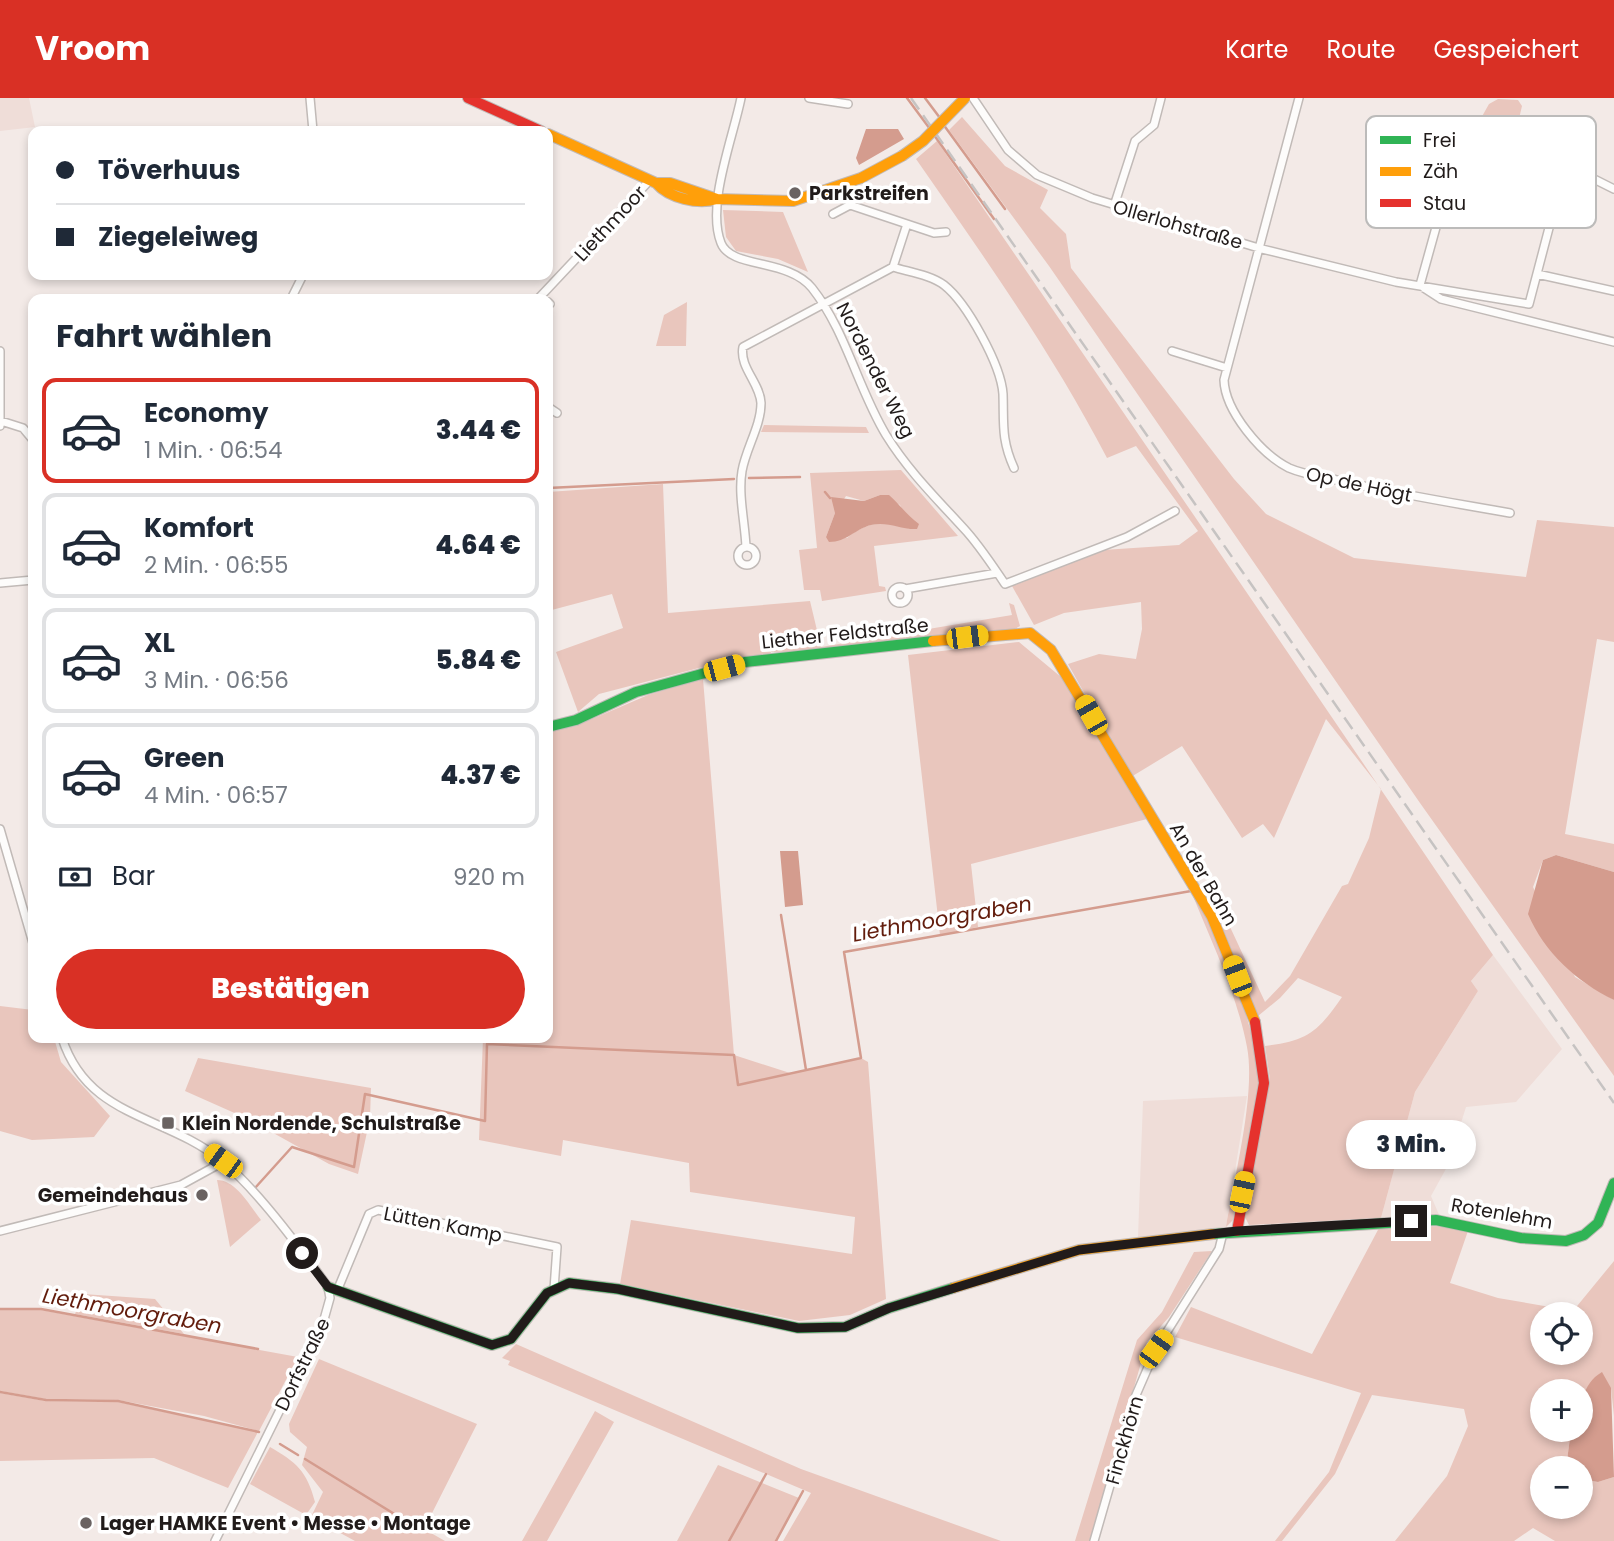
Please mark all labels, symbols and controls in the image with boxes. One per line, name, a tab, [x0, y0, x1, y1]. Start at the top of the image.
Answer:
text: Vroom	[35, 25, 150, 72]
text: Karte	[1225, 33, 1288, 66]
text: Route	[1326, 33, 1395, 66]
text: Gespeichert	[1433, 33, 1579, 66]
legend	[1366, 116, 1596, 228]
text: Frei	[1423, 127, 1456, 154]
text: Töverhuus	[98, 152, 240, 188]
text: Zäh	[1423, 158, 1458, 185]
street label: Liethmoor	[568, 179, 653, 267]
place label: Parkstreifen	[809, 180, 929, 207]
marker: Parkstreifen	[787, 185, 803, 201]
text: Stau	[1423, 190, 1466, 217]
street label: Ollerlohstraße	[1110, 193, 1246, 256]
text: Ziegeleiweg	[98, 219, 258, 255]
street label: Nordender Weg	[830, 298, 921, 443]
text: Fahrt wählen	[56, 313, 272, 358]
text: Economy	[144, 395, 268, 431]
icon: car	[60, 399, 123, 462]
text: 3.44 €	[436, 412, 521, 448]
text: 1 Min. · 06:54	[144, 434, 283, 466]
street label: Op de Högt	[1303, 460, 1414, 509]
text: Komfort	[144, 510, 254, 546]
icon: car	[60, 514, 123, 577]
text: 4.64 €	[435, 527, 521, 563]
text: 2 Min. · 06:55	[144, 549, 288, 581]
street label: Liether Feldstraße	[760, 611, 930, 656]
car	[945, 624, 990, 650]
text: XL	[144, 625, 175, 661]
icon: car	[60, 629, 123, 692]
text: 5.84 €	[436, 642, 521, 678]
car	[701, 652, 748, 684]
text: 3 Min. · 06:56	[144, 664, 289, 696]
car	[1072, 692, 1111, 738]
text: Green	[144, 740, 225, 776]
icon: car	[60, 744, 123, 807]
text: 4.37 €	[440, 757, 521, 793]
text: 4 Min. · 06:57	[144, 779, 288, 811]
street label: An der Bahn	[1163, 817, 1244, 931]
icon: cash	[56, 858, 94, 896]
text: Bar	[112, 858, 155, 894]
text: 920 m	[453, 861, 525, 893]
water label: Liethmoorgraben	[850, 888, 1034, 949]
button: Bestätigen	[56, 949, 525, 1029]
car	[1220, 953, 1255, 999]
place label: Klein Nordende, Schulstraße	[182, 1110, 461, 1137]
marker: Klein Nordende, Schulstraße	[160, 1115, 176, 1131]
callout: 3 Min.	[1346, 1119, 1476, 1168]
text: 3 Min.	[1376, 1128, 1446, 1160]
car	[200, 1140, 247, 1182]
car	[1228, 1169, 1257, 1215]
place label: Gemeindehaus	[38, 1182, 188, 1209]
marker: Gemeindehaus	[194, 1187, 210, 1203]
street label: Rotenlehm	[1449, 1191, 1555, 1236]
street label: Lütten Kamp	[382, 1200, 504, 1249]
route end	[1395, 1205, 1427, 1237]
route start	[286, 1237, 318, 1269]
water label: Liethmoorgraben	[40, 1280, 224, 1341]
map controls	[1530, 1302, 1593, 1519]
button: locate	[1530, 1302, 1593, 1365]
street label: Dorfstraße	[268, 1313, 337, 1415]
car	[1136, 1326, 1177, 1372]
button: +	[1530, 1379, 1593, 1442]
street label: Finckhörn	[1099, 1393, 1150, 1488]
button: −	[1530, 1456, 1593, 1519]
place label: Lager HAMKE Event • Messe • Montage	[100, 1510, 471, 1537]
marker: Lager HAMKE Event • Messe • Montage	[78, 1515, 94, 1531]

